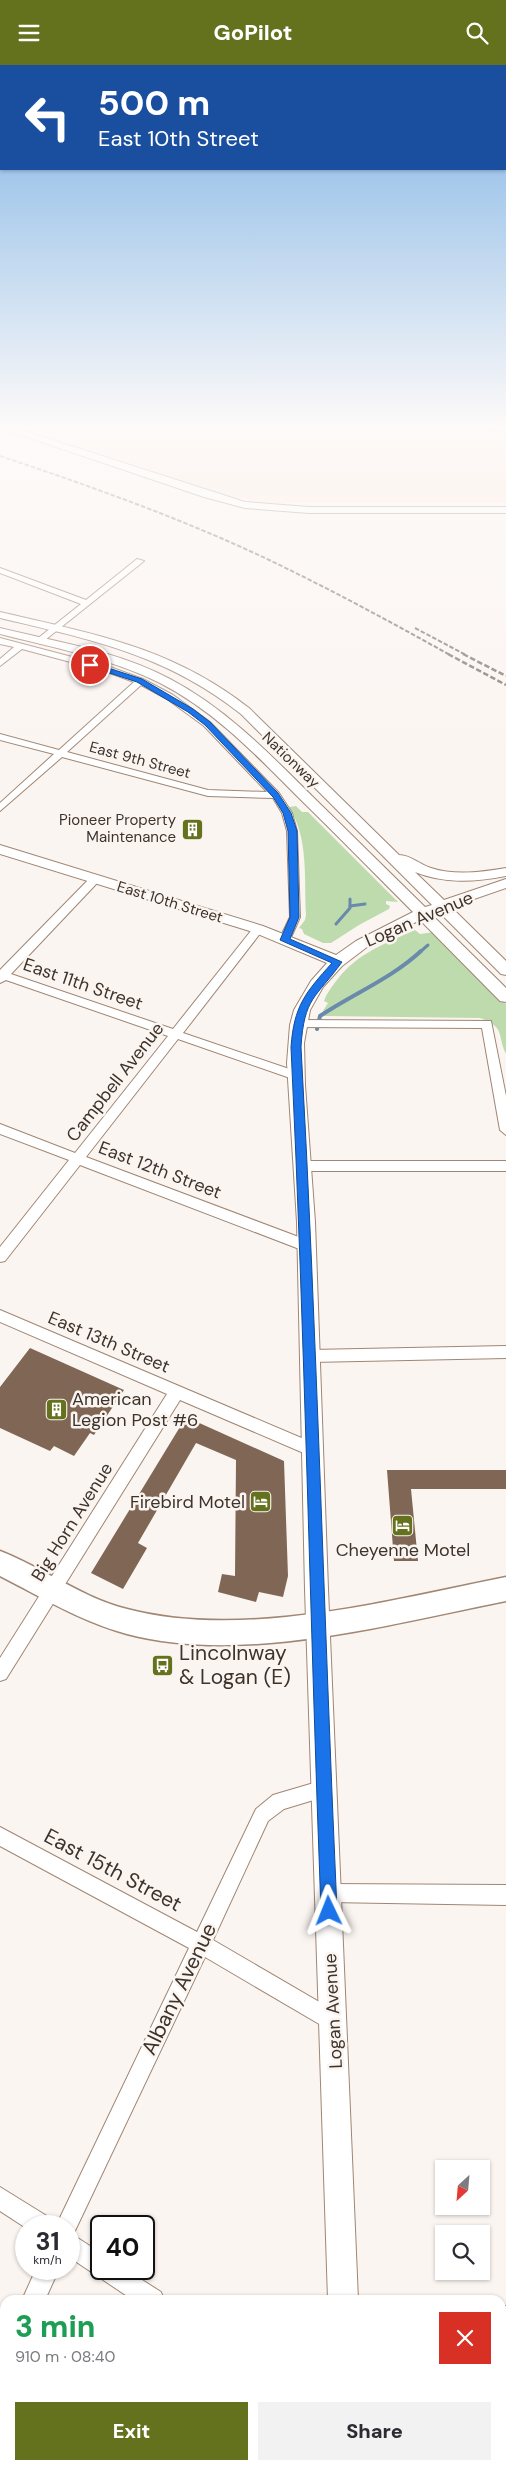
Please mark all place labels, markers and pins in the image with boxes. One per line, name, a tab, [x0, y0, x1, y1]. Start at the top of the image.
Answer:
pin	[69, 644, 111, 686]
place label: Pioneer Property Maintenance	[59, 810, 177, 847]
building icon: Pioneer Property Maintenance	[180, 817, 204, 841]
place label: American Legion Post #6	[72, 1387, 198, 1432]
building icon: American Legion Post #6	[44, 1397, 68, 1421]
place label: Firebird Motel	[130, 1490, 245, 1514]
hotel icon: Firebird Motel	[249, 1490, 273, 1514]
hotel icon: Cheyenne Motel	[391, 1513, 415, 1537]
place label: Cheyenne Motel	[336, 1538, 470, 1562]
place label: Lincolnway & Logan (E)	[179, 1639, 291, 1691]
bus stop icon: Lincolnway & Logan (E)	[151, 1653, 175, 1677]

